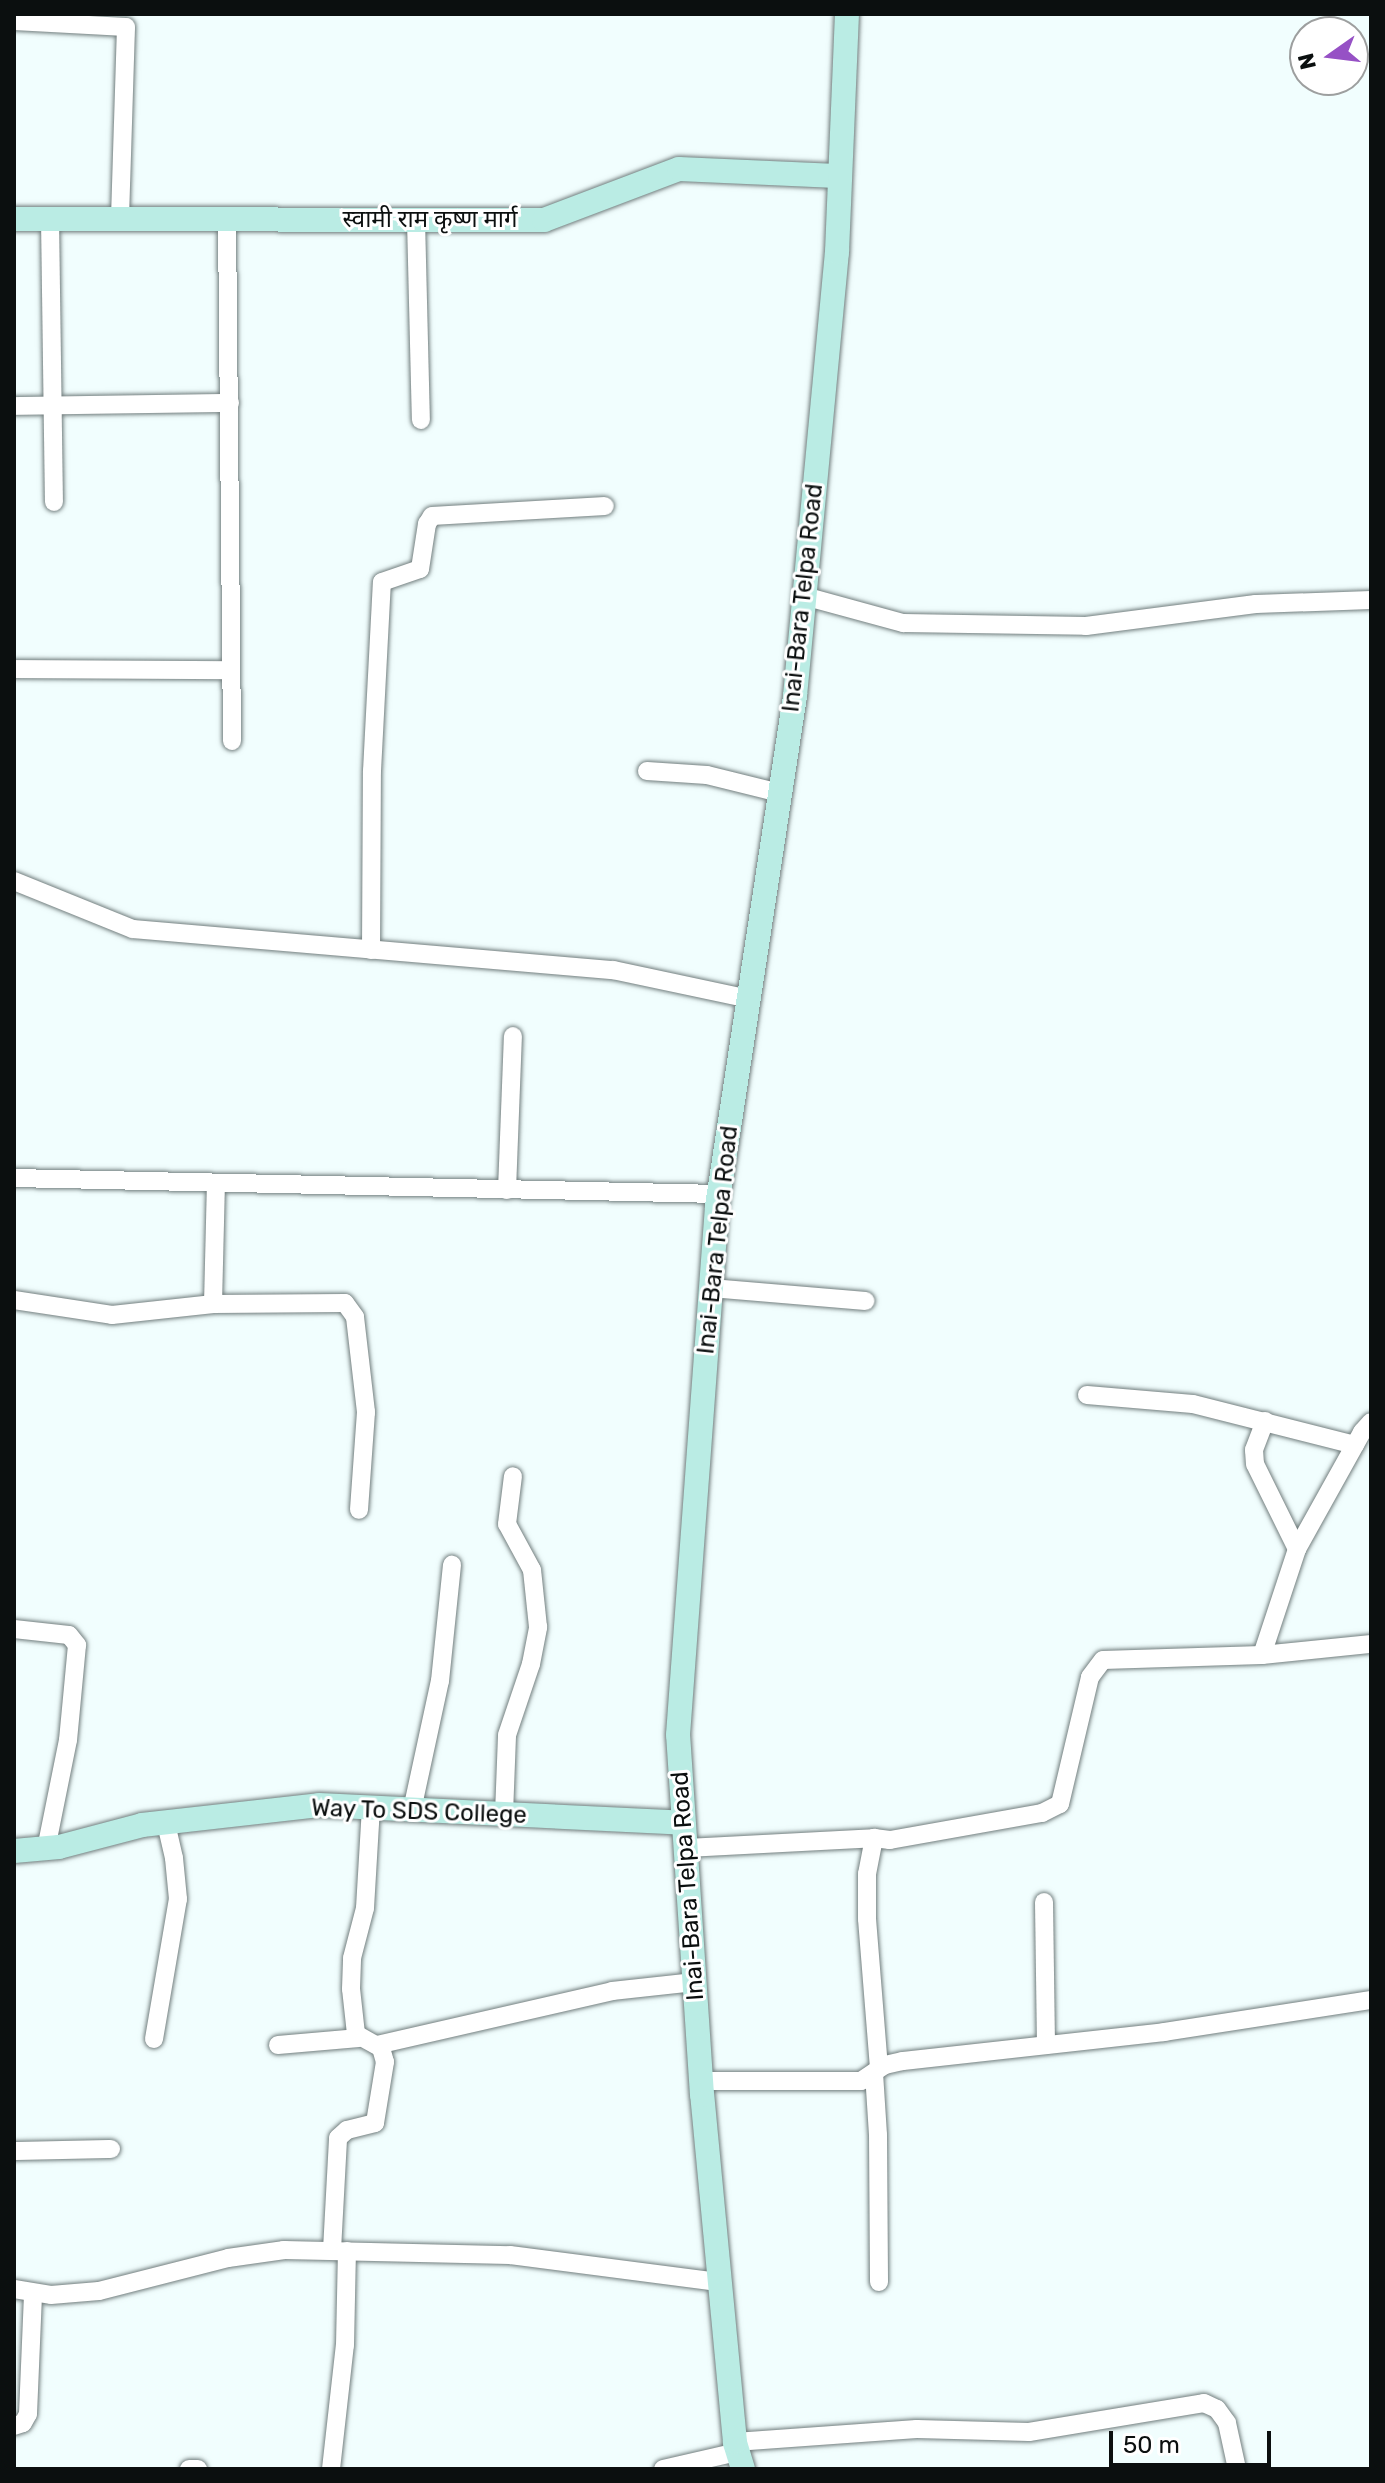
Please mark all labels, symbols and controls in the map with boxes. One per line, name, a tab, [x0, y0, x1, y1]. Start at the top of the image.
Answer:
north arrow	[1289, 16, 1369, 96]
text: N	[1292, 51, 1322, 72]
street label: स्वामी राम कृष्ण मार्ग	[342, 206, 518, 234]
street label: Inai-Bara Telpa Road	[777, 482, 829, 714]
street label: Inai-Bara Telpa Road	[692, 1124, 744, 1356]
street label: Inai-Bara Telpa Road	[666, 1770, 710, 2002]
street label: Way To SDS College	[310, 1794, 528, 1830]
scale bar	[1113, 2415, 1275, 2465]
text: 50 m	[1123, 2431, 1180, 2459]

